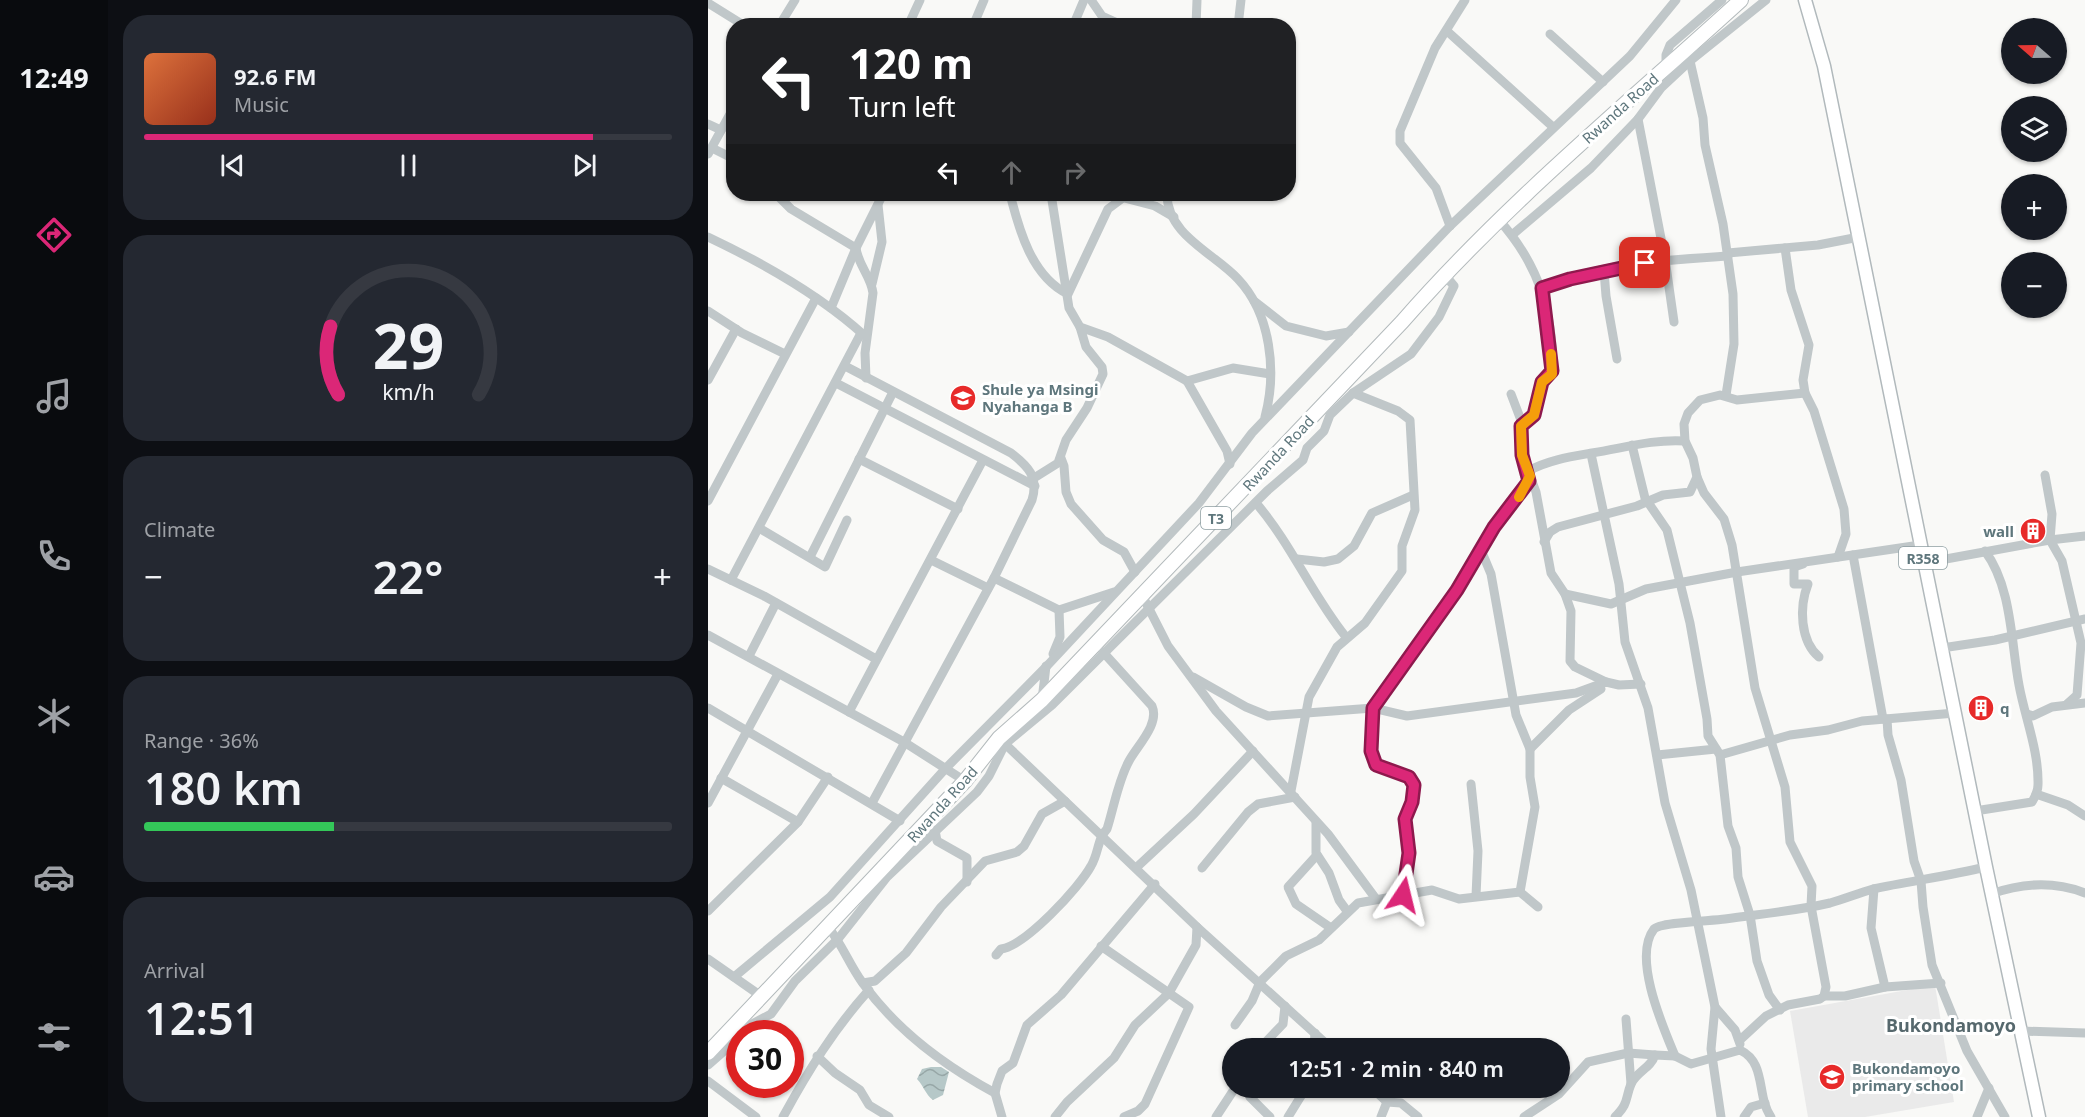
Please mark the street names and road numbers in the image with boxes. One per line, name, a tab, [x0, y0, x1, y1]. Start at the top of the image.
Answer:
street label: Rwanda Road	[1577, 68, 1663, 148]
street label: Rwanda Road	[1238, 411, 1318, 495]
road number: T3	[1201, 507, 1231, 529]
road number: R358	[1899, 547, 1947, 569]
street label: Rwanda Road	[902, 761, 982, 847]

